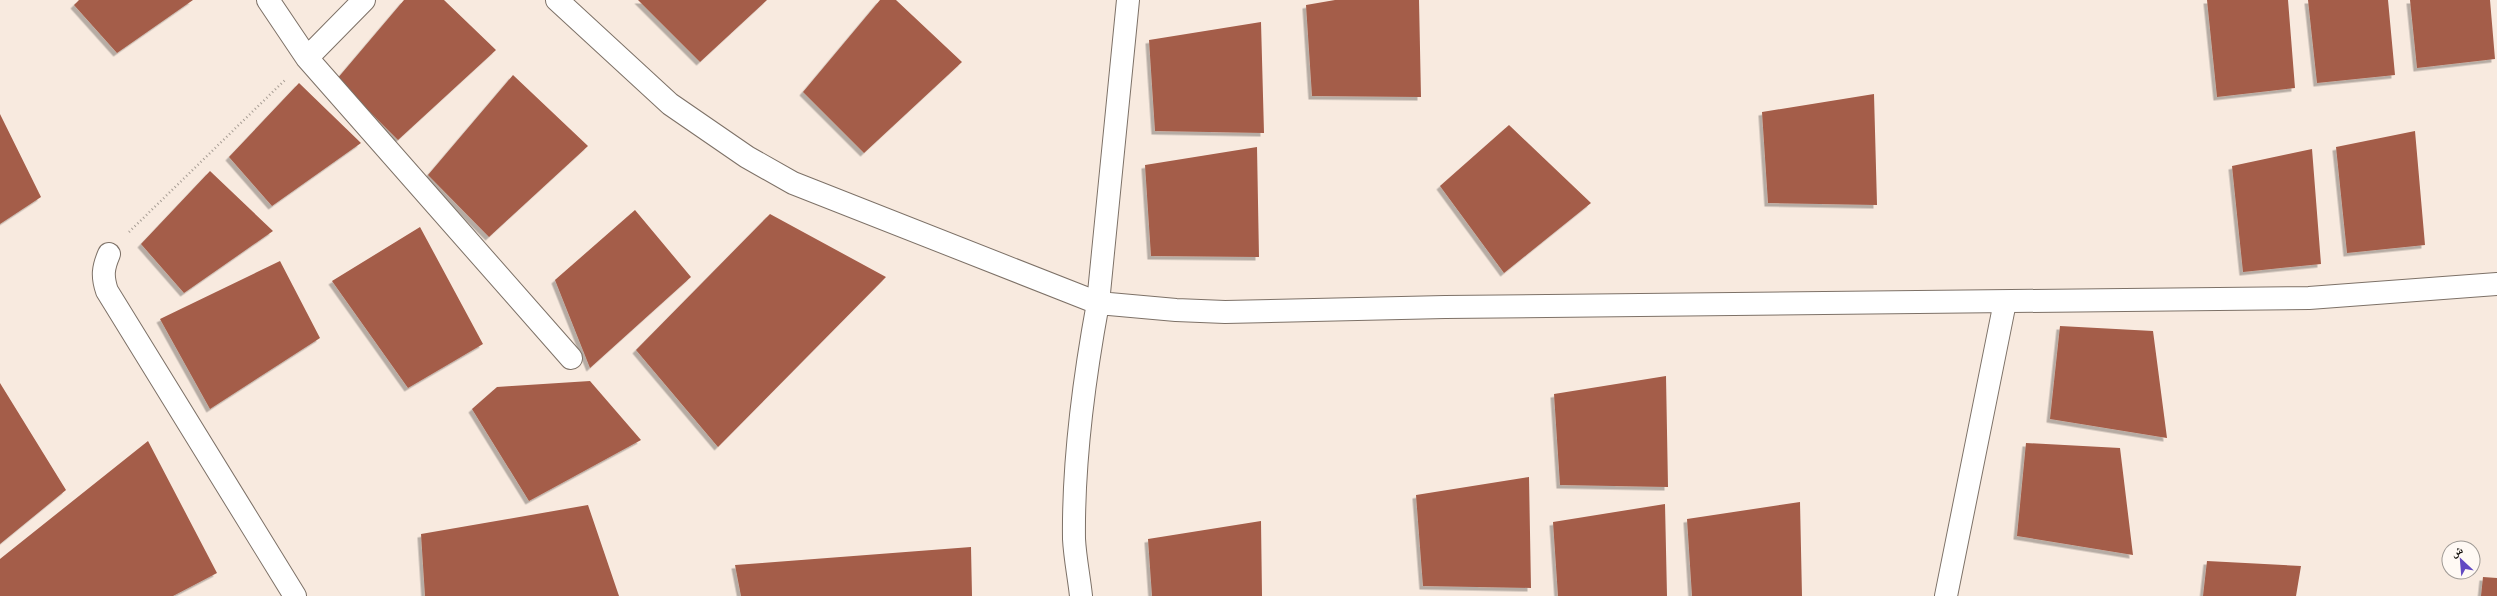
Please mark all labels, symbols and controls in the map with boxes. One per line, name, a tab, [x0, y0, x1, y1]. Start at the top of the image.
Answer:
north arrow	[2441, 540, 2481, 580]
text: ش	[2449, 543, 2466, 561]

